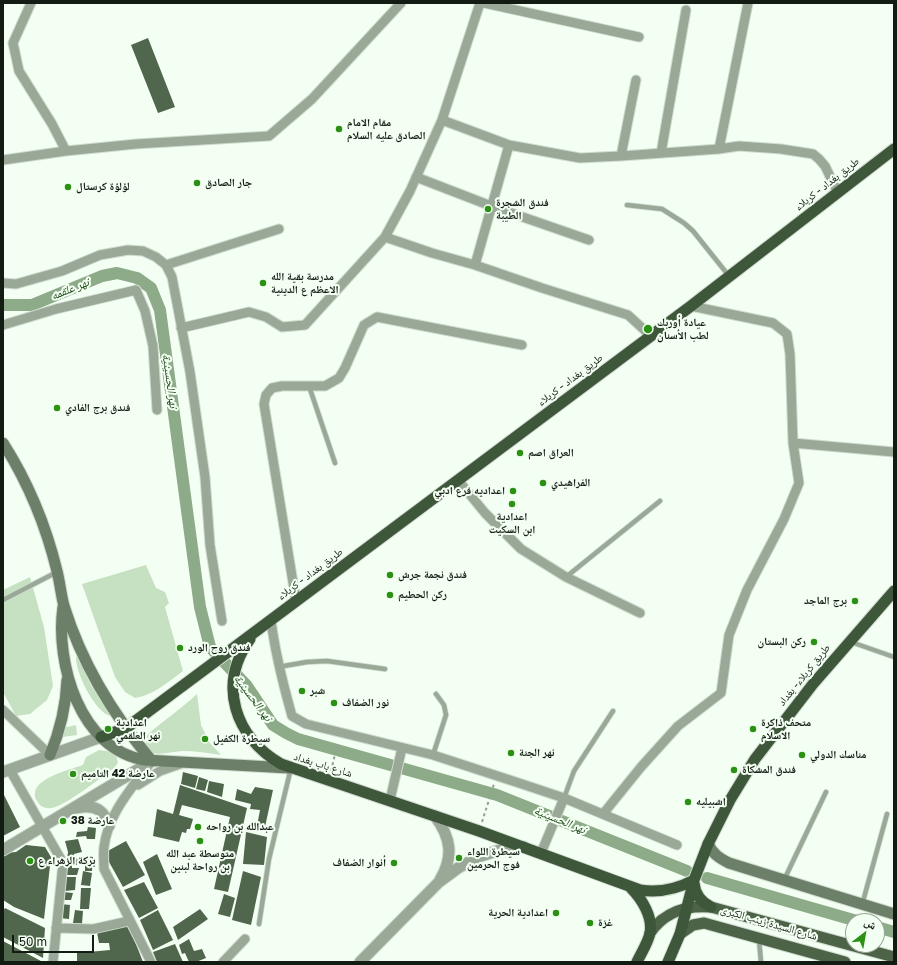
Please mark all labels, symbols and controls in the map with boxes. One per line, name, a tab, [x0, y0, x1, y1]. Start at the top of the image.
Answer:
place label: مقام الامام الصادق عليه السلام	[347, 116, 426, 142]
marker: مقام الامام الصادق عليه السلام	[334, 124, 344, 134]
street label: طريق بغداد - كربلاء	[792, 155, 862, 213]
place label: جار الصادق	[205, 176, 252, 190]
marker: جار الصادق	[192, 178, 202, 188]
place label: لؤلؤة كرستال	[76, 180, 130, 194]
marker: لؤلؤة كرستال	[63, 182, 73, 192]
place label: فندق الشجرة الطيبة	[496, 196, 549, 222]
marker: فندق الشجرة الطيبة	[483, 204, 493, 214]
place label: مدرسة بقية الله الاعظم ع الدينية	[271, 270, 339, 296]
water label: نهر علقمه	[49, 275, 91, 303]
marker: مدرسة بقية الله الاعظم ع الدينية	[258, 278, 268, 288]
place label: عيادة أوربك لطب الأسنان	[657, 316, 709, 342]
marker: عيادة أوربك لطب الأسنان	[642, 323, 654, 335]
street label: طريق بغداد - كربلاء	[535, 351, 605, 409]
water label: نهر الحسينية	[159, 353, 181, 409]
place label: فندق برج الفادي	[65, 401, 130, 415]
marker: فندق برج الفادي	[52, 403, 62, 413]
place label: العراق اصم	[528, 446, 574, 460]
marker: العراق اصم	[515, 448, 525, 458]
place label: الفراهيدي	[551, 476, 590, 490]
marker: الفراهيدي	[538, 478, 548, 488]
place label: اعداديه فرع ادبي	[434, 484, 505, 498]
marker: اعداديه فرع ادبي	[508, 486, 518, 496]
marker: اعدادية ابن السكيت	[507, 499, 517, 509]
place label: اعدادية ابن السكيت	[489, 510, 535, 536]
street label: طريق بغداد - كربلاء	[275, 545, 345, 603]
place label: فندق نجمة جرش	[398, 568, 467, 582]
marker: فندق نجمة جرش	[385, 570, 395, 580]
place label: ركن الحطيم	[398, 588, 447, 602]
marker: ركن الحطيم	[385, 590, 395, 600]
place label: برج الماجد	[804, 594, 847, 608]
marker: برج الماجد	[850, 596, 860, 606]
place label: ركن البستان	[757, 635, 806, 649]
marker: ركن البستان	[809, 637, 819, 647]
place label: فندق روح الورد	[188, 641, 251, 655]
street label: طريق كربلاء- بغداد	[775, 641, 833, 709]
marker: فندق روح الورد	[175, 643, 185, 653]
water label: نهر الحسينية	[231, 672, 275, 724]
place label: شبر	[310, 684, 325, 698]
marker: شبر	[297, 686, 307, 696]
place label: نور الضفاف	[342, 696, 389, 710]
marker: نور الضفاف	[329, 698, 339, 708]
place label: اعدادية نهر العلقمي	[116, 716, 160, 742]
place label: متحف ذاكرة الاسلام	[761, 716, 811, 742]
marker: اعدادية نهر العلقمي	[103, 724, 113, 734]
marker: متحف ذاكرة الاسلام	[748, 724, 758, 734]
place label: سيطرة الكفيل	[213, 732, 270, 746]
marker: سيطرة الكفيل	[200, 734, 210, 744]
place label: نهر الجنة	[519, 746, 555, 760]
marker: نهر الجنة	[506, 748, 516, 758]
place label: مناسك الدولي	[810, 748, 867, 762]
street label: شارع باب بغداد	[292, 750, 354, 780]
marker: مناسك الدولي	[797, 750, 807, 760]
place label: فندق المشكاة	[742, 763, 796, 777]
marker: فندق المشكاة	[729, 765, 739, 775]
place label: عارضة 42 التاميم	[81, 767, 155, 781]
marker: عارضة 42 التاميم	[68, 769, 78, 779]
place label: اشبيليه	[696, 795, 726, 809]
marker: اشبيليه	[683, 797, 693, 807]
water label: نهر الحسينية	[532, 803, 588, 837]
place label: عارضة 38	[71, 814, 114, 828]
marker: عارضة 38	[58, 816, 68, 826]
place label: عبدالله بن رواحه	[206, 820, 274, 834]
marker: عبدالله بن رواحه	[193, 822, 203, 832]
marker: متوسطة عبد الله بن رواحة لبنين	[195, 836, 205, 846]
place label: سيطرة اللواء فوج الحرمين	[467, 845, 520, 871]
place label: متوسطة عبد الله بن رواحة لبنين	[166, 847, 234, 873]
marker: سيطرة اللواء فوج الحرمين	[454, 853, 464, 863]
place label: بركة الزهراء ع	[38, 854, 95, 868]
marker: بركة الزهراء ع	[25, 856, 35, 866]
place label: أنوار الضفاف	[333, 856, 386, 870]
marker: أنوار الضفاف	[389, 858, 399, 868]
street label: شارع السيدة زينب الكبرى	[719, 903, 819, 943]
place label: اعدادية الحرية	[488, 906, 548, 920]
marker: اعدادية الحرية	[551, 908, 561, 918]
north arrow	[845, 913, 885, 953]
text: ش	[863, 915, 879, 932]
place label: غزة	[598, 916, 613, 930]
marker: غزة	[585, 918, 595, 928]
scale bar	[14, 927, 96, 953]
text: 50 m	[19, 934, 47, 949]

